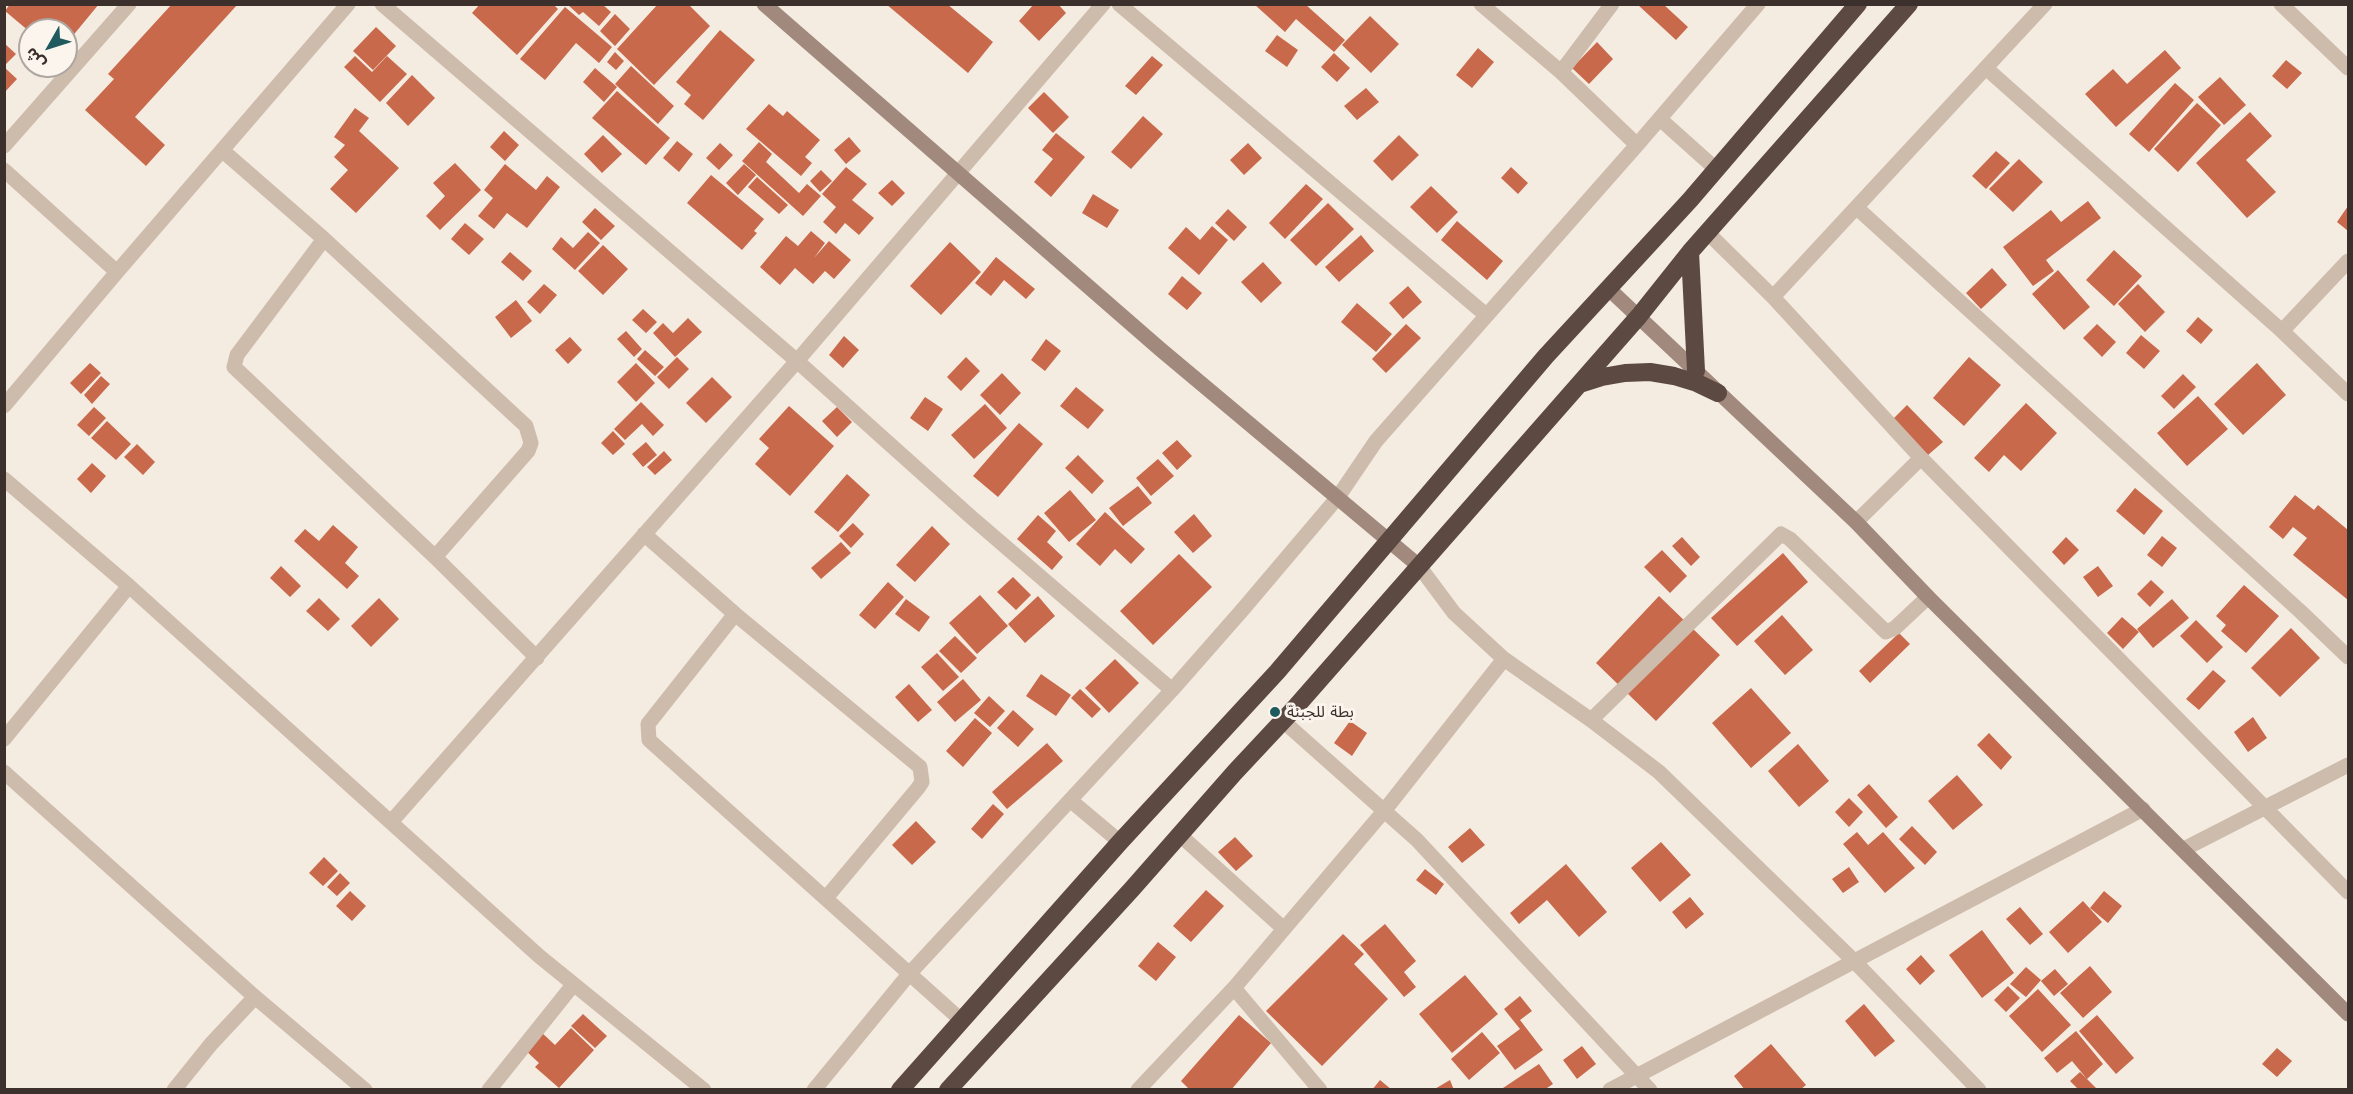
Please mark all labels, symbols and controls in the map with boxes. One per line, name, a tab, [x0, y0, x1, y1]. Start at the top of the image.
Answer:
north arrow	[18, 18, 78, 78]
text: ش	[21, 44, 49, 73]
place label: بطة للجبنة	[1287, 702, 1354, 722]
marker: بطة للجبنة	[1268, 705, 1282, 719]

